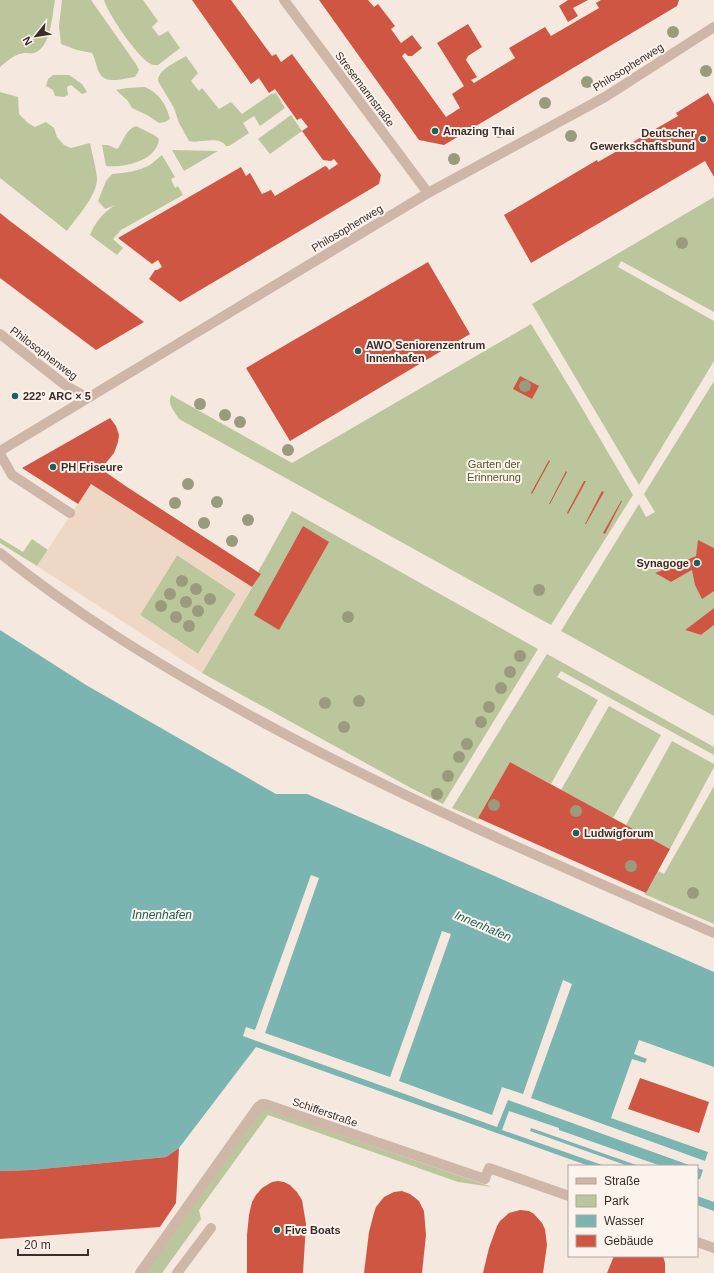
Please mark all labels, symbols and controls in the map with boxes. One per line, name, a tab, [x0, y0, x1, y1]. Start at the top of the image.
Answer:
north arrow	[16, 16, 56, 56]
text: N	[20, 35, 35, 47]
street label: Philosophenweg	[591, 41, 665, 93]
street label: Stresemannstraße	[333, 49, 397, 129]
place label: Amazing Thai	[443, 125, 515, 137]
marker: Amazing Thai	[430, 126, 440, 136]
place label: Deutscher Gewerkschaftsbund	[590, 127, 696, 152]
marker: Deutscher Gewerkschaftsbund	[698, 134, 708, 144]
street label: Philosophenweg	[309, 202, 385, 254]
street label: Philosophenweg	[8, 324, 80, 382]
place label: AWO Seniorenzentrum Innenhafen	[366, 339, 485, 364]
marker: AWO Seniorenzentrum Innenhafen	[353, 346, 363, 356]
place label: 222° ARC × 5	[23, 390, 91, 402]
marker: 222° ARC × 5	[10, 391, 20, 401]
park label: Garten der Erinnerung	[467, 458, 521, 483]
place label: PH Friseure	[61, 461, 123, 473]
marker: PH Friseure	[48, 462, 58, 472]
place label: Synagoge	[636, 557, 689, 569]
marker: Synagoge	[692, 558, 702, 568]
place label: Ludwigforum	[584, 827, 654, 839]
marker: Ludwigforum	[571, 828, 581, 838]
water label: Innenhafen	[132, 908, 192, 922]
water label: Innenhafen	[453, 908, 514, 944]
street label: Schifferstraße	[291, 1095, 359, 1129]
legend	[568, 1165, 698, 1257]
text: Straße	[604, 1174, 640, 1188]
text: Park	[604, 1194, 630, 1208]
text: Wasser	[604, 1214, 644, 1228]
place label: Five Boats	[285, 1224, 341, 1236]
marker: Five Boats	[272, 1225, 282, 1235]
scale bar	[18, 1231, 88, 1257]
text: Gebäude	[604, 1234, 654, 1248]
text: 20 m	[24, 1238, 51, 1252]

